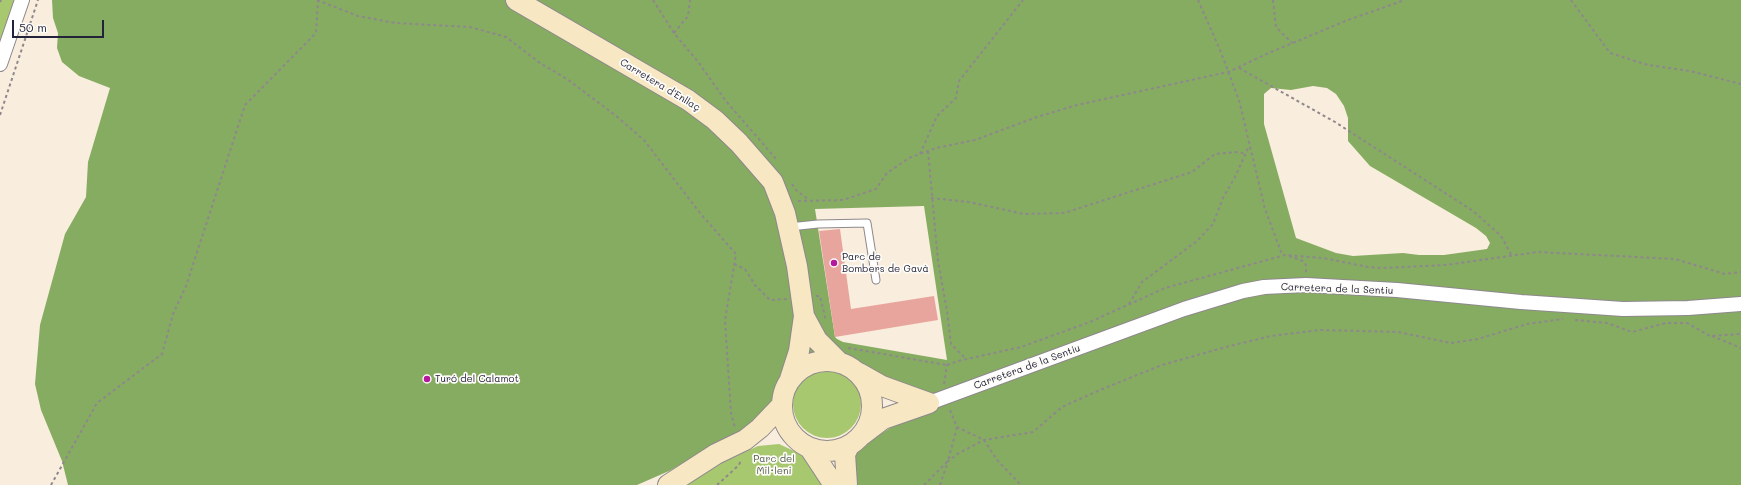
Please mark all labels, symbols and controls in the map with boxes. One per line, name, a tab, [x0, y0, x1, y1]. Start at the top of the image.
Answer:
scale bar	[14, 12, 106, 38]
text: 50 m	[19, 19, 47, 35]
street label: Carretera d'Enllaç	[618, 56, 702, 114]
place label: Parc de Bombers de Gavà	[842, 251, 929, 274]
marker: Parc de Bombers de Gavà	[829, 258, 839, 268]
street label: Carretera de la Sentiu	[1281, 281, 1393, 297]
street label: Carretera de la Sentiu	[972, 342, 1082, 392]
place label: Turó del Calamot	[435, 373, 519, 385]
marker: Turó del Calamot	[422, 374, 432, 384]
park label: Parc del Mil·leni	[753, 453, 795, 476]

